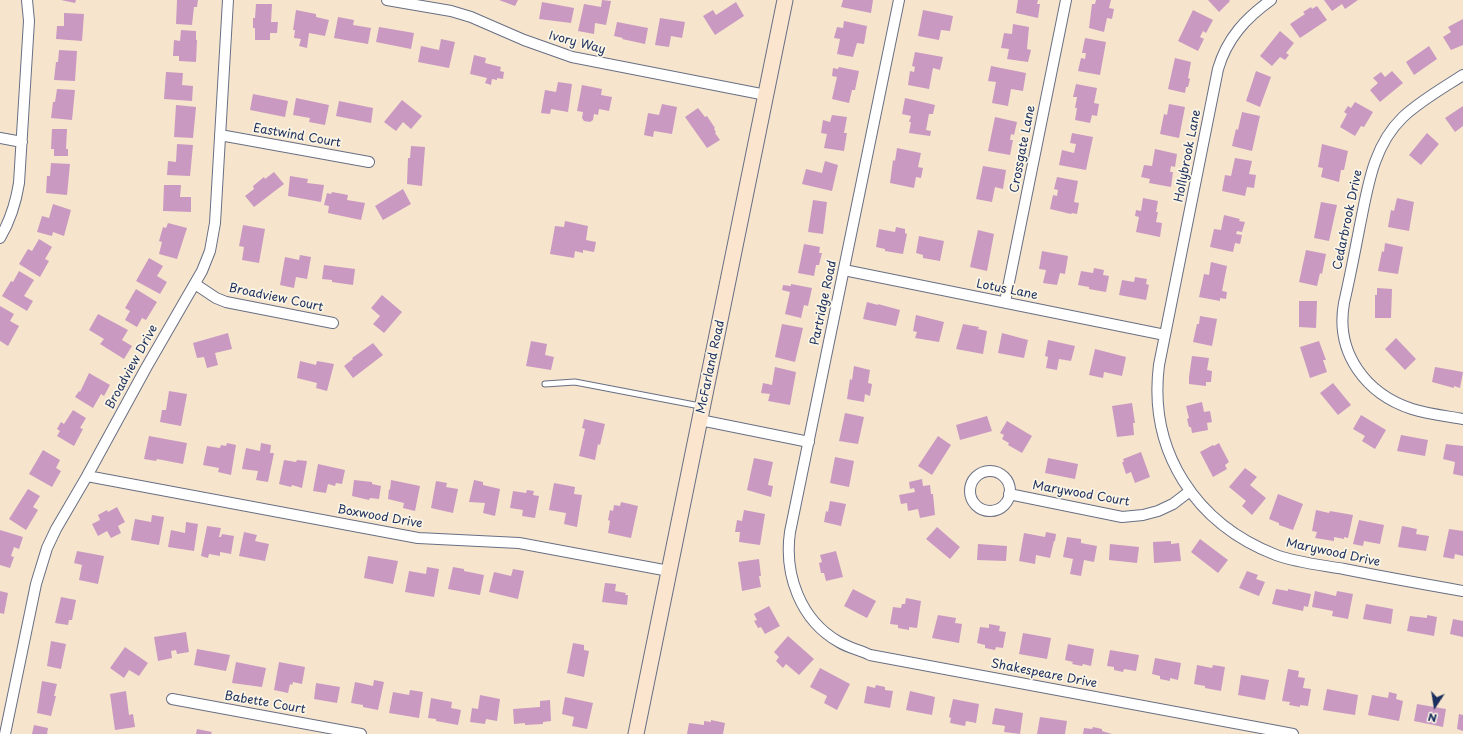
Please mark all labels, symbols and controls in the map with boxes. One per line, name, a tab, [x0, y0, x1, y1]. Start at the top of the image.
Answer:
street label: Ivory Way	[547, 29, 607, 57]
street label: Crossgate Lane	[1007, 104, 1039, 194]
street label: Hollybrook Lane	[1172, 108, 1204, 204]
street label: Eastwind Court	[252, 121, 342, 151]
street label: Cedarbrook Drive	[1330, 169, 1366, 271]
street label: Partridge Road	[808, 259, 840, 347]
street label: Lotus Lane	[975, 277, 1039, 303]
street label: Broadview Court	[227, 281, 325, 315]
street label: McFarland Road	[694, 319, 728, 415]
street label: Broadview Drive	[103, 322, 161, 412]
street label: Marywood Court	[1031, 478, 1131, 510]
street label: Boxwood Drive	[336, 502, 424, 532]
street label: Marywood Drive	[1285, 536, 1381, 570]
street label: Shakespeare Drive	[990, 657, 1098, 691]
north arrow	[1415, 686, 1455, 726]
street label: Babette Court	[223, 689, 307, 717]
text: N	[1426, 709, 1438, 727]

